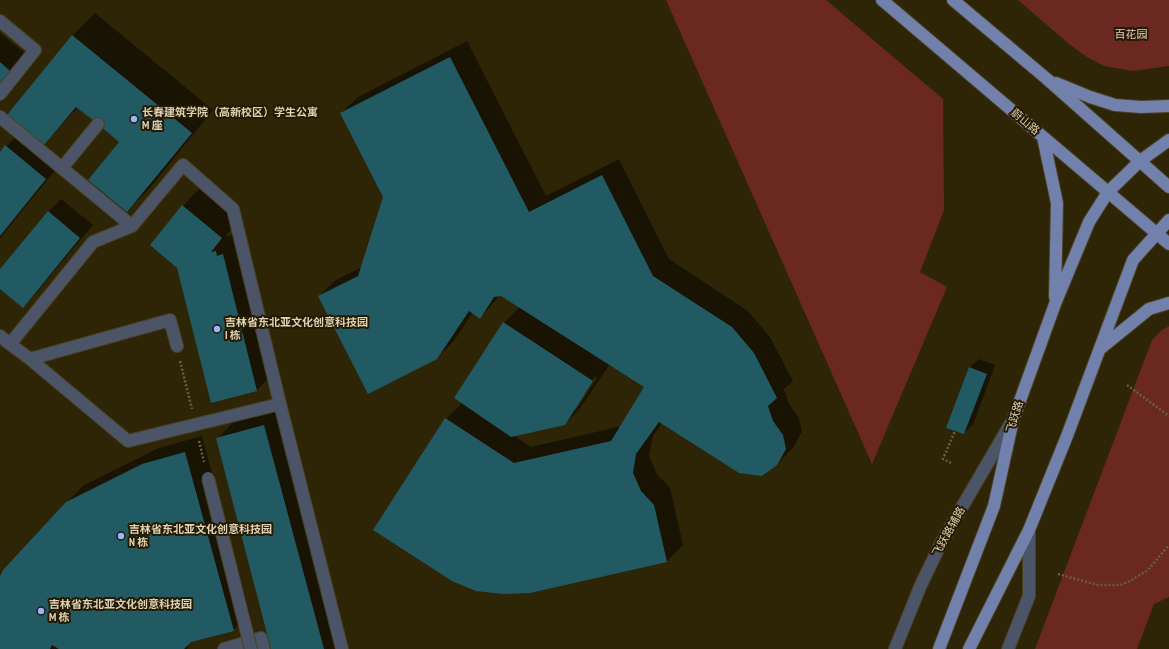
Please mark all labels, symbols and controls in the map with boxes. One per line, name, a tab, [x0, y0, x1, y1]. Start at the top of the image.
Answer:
park label: 百花园	[1115, 28, 1147, 42]
place label: 长春建筑学院（高新校区）学生公寓 M 座	[142, 106, 318, 132]
street label: 蔚山路	[1008, 106, 1042, 138]
marker: 长春建筑学院（高新校区）学生公寓 M 座	[129, 114, 139, 124]
place label: 吉林省东北亚文化创意科技园 I 栋	[225, 316, 368, 342]
marker: 吉林省东北亚文化创意科技园 I 栋	[212, 324, 222, 334]
street label: 飞跃路	[1004, 399, 1026, 435]
street label: 飞跃路辅路	[930, 505, 968, 559]
place label: 吉林省东北亚文化创意科技园 N 栋	[129, 523, 272, 549]
marker: 吉林省东北亚文化创意科技园 N 栋	[116, 531, 126, 541]
place label: 吉林省东北亚文化创意科技园 M 栋	[49, 598, 192, 624]
marker: 吉林省东北亚文化创意科技园 M 栋	[36, 606, 46, 616]

